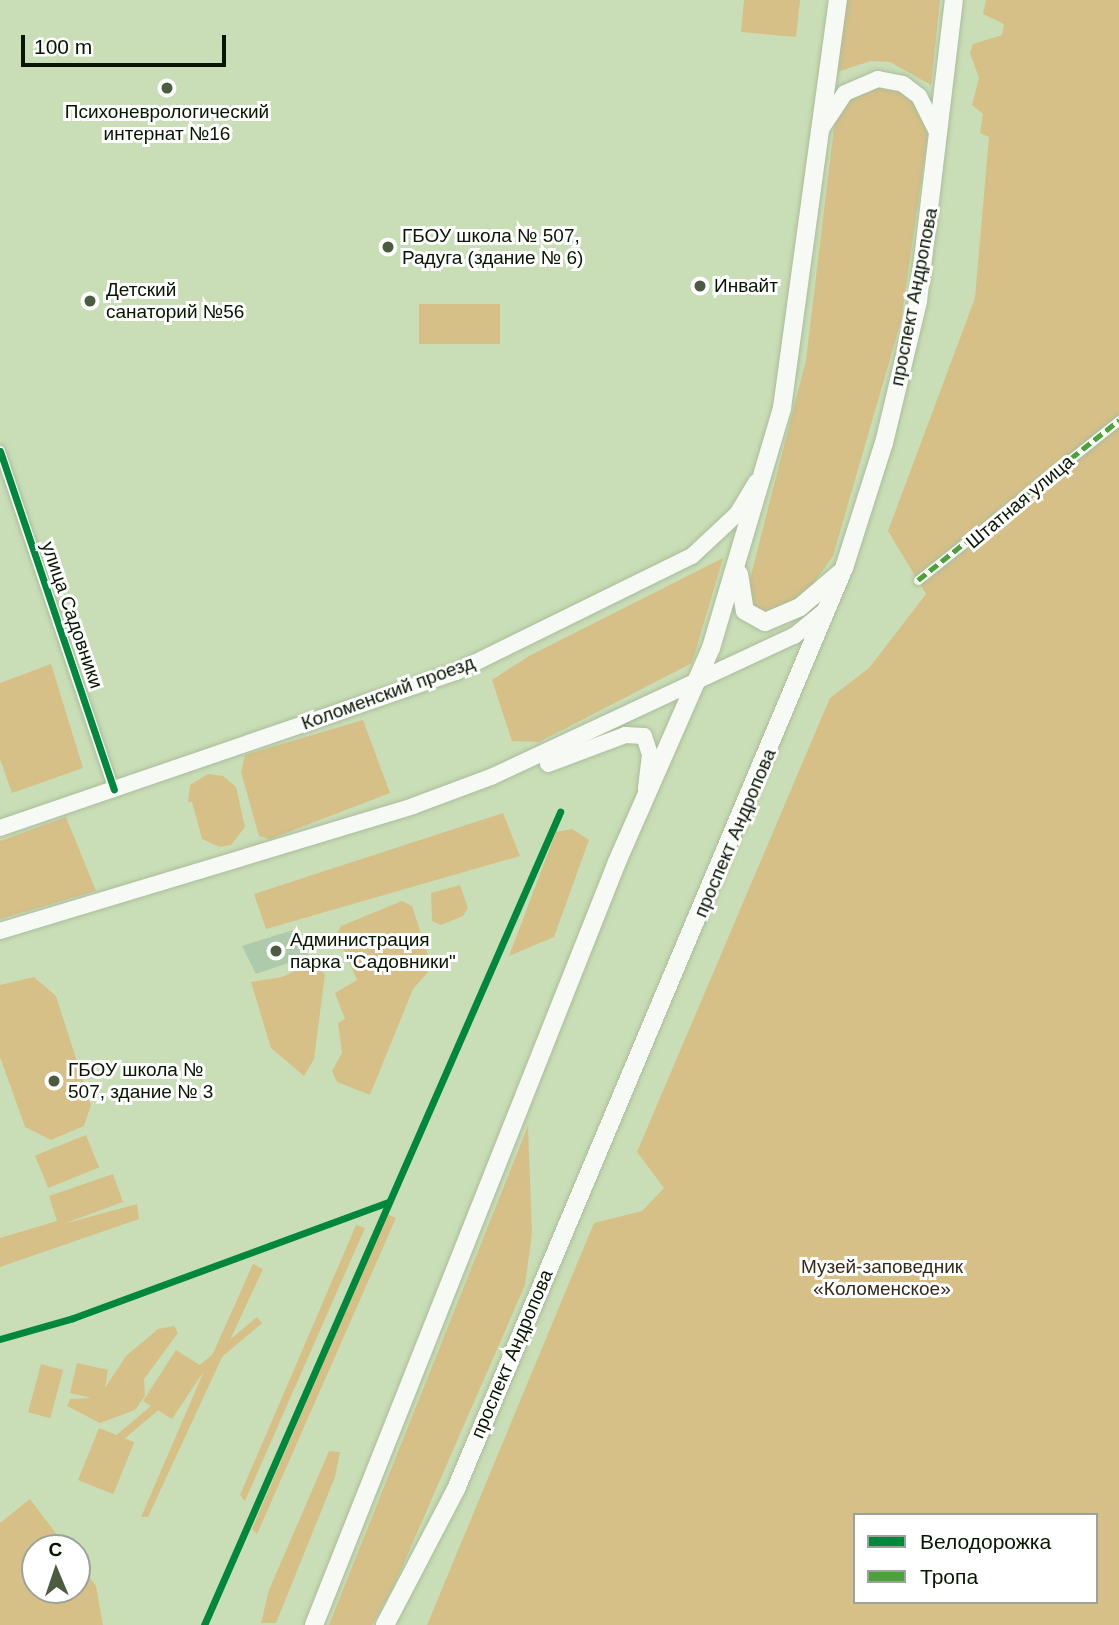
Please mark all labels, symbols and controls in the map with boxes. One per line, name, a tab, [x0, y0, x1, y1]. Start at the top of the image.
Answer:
scale bar	[24, 21, 229, 65]
text: 100 m	[34, 35, 92, 58]
marker: Психоневрологический интернат №16	[157, 78, 177, 98]
place label: Психоневрологический интернат №16	[65, 101, 269, 145]
street label: проспект Андропова	[886, 206, 942, 388]
place label: ГБОУ школа № 507, Радуга (здание № 6)	[402, 225, 583, 269]
marker: ГБОУ школа № 507, Радуга (здание № 6)	[380, 239, 396, 255]
place label: Инвайт	[714, 275, 778, 297]
marker: Инвайт	[692, 278, 708, 294]
place label: Детский санаторий №56	[106, 279, 244, 323]
marker: Детский санаторий №56	[80, 291, 100, 311]
street label: Штатная улица	[961, 450, 1079, 554]
street label: улица Садовники	[36, 539, 108, 691]
street label: Коломенский проезд	[298, 651, 478, 735]
street label: проспект Андропова	[689, 745, 781, 921]
place label: Администрация парка "Садовники"	[290, 929, 456, 973]
marker: Администрация парка "Садовники"	[268, 943, 284, 959]
place label: ГБОУ школа № 507, здание № 3	[68, 1059, 213, 1103]
marker: ГБОУ школа № 507, здание № 3	[46, 1073, 62, 1089]
park label: Музей-заповедник «Коломенское»	[801, 1256, 963, 1300]
street label: проспект Андропова	[466, 1266, 558, 1442]
legend	[853, 1513, 1098, 1604]
text: Велодорожка	[920, 1530, 1051, 1553]
north arrow	[21, 1534, 91, 1604]
text: С	[48, 1539, 63, 1560]
text: Тропа	[920, 1565, 978, 1588]

